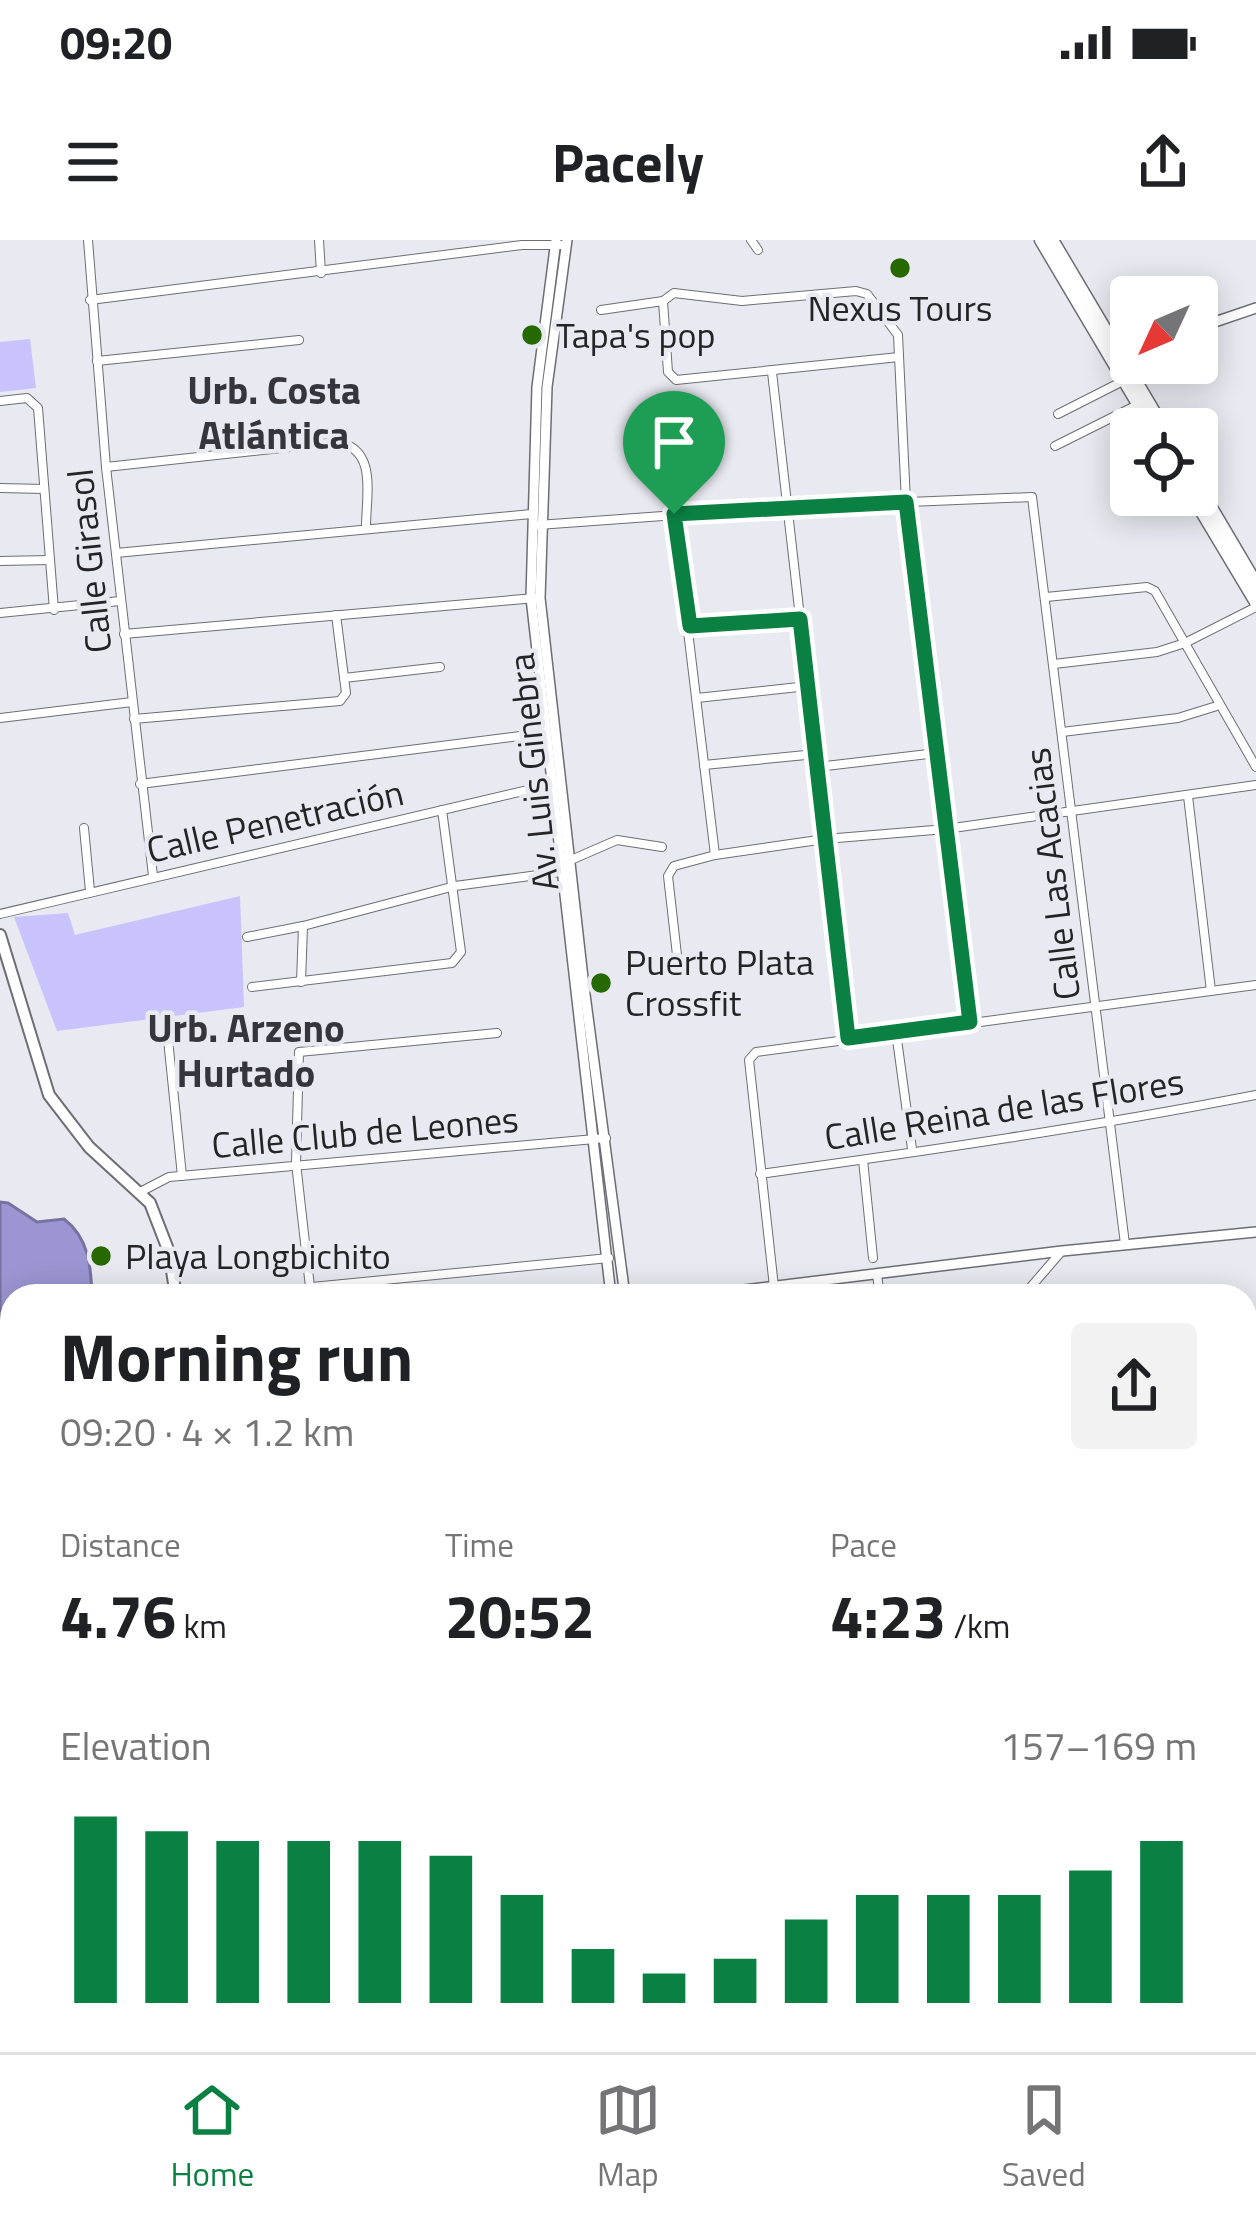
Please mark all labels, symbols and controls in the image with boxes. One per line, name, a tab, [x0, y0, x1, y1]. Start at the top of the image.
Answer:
text: 09:20	[60, 8, 172, 76]
text: Pacely	[552, 121, 704, 203]
icon: menu	[60, 129, 126, 195]
icon: share	[1130, 129, 1196, 195]
marker: Nexus Tours	[887, 255, 913, 281]
north arrow	[1110, 276, 1218, 384]
map controls	[1110, 276, 1218, 516]
place label: Nexus Tours	[807, 280, 993, 335]
place label: Tapa's pop	[556, 307, 716, 362]
marker: Tapa's pop	[519, 322, 545, 348]
district label: Urb. Costa Atlántica	[187, 360, 361, 464]
pin	[623, 391, 725, 514]
button: locate	[1110, 408, 1218, 516]
icon: arrive	[641, 409, 707, 475]
street label: Calle Girasol	[51, 466, 126, 656]
street label: Av. Luis Ginebra	[493, 651, 572, 893]
street label: Calle Las Acacias	[1009, 745, 1094, 1003]
street label: Calle Penetración	[141, 764, 409, 877]
place label: Puerto Plata Crossfit	[625, 934, 814, 1030]
marker: Puerto Plata Crossfit	[588, 970, 614, 996]
district label: Urb. Arzeno Hurtado	[147, 998, 345, 1102]
street label: Calle Reina de las Flores	[820, 1053, 1187, 1164]
street label: Calle Club de Leones	[209, 1091, 521, 1172]
place label: Playa Longbichito	[125, 1228, 391, 1283]
marker: Playa Longbichito	[88, 1243, 114, 1269]
text: Morning run	[60, 1306, 413, 1407]
button: share	[1071, 1323, 1197, 1449]
text: 09:20 · 4 × 1.2 km	[60, 1402, 354, 1461]
text: Distance	[60, 1520, 181, 1570]
text: Time	[445, 1520, 514, 1570]
text: Pace	[830, 1520, 897, 1570]
text: 4.76	[60, 1570, 176, 1661]
text: 20:52	[445, 1570, 595, 1661]
text: 4:23	[830, 1570, 946, 1661]
text: km	[176, 1601, 227, 1651]
text: /km	[946, 1601, 1010, 1651]
text: Elevation	[60, 1716, 212, 1775]
text: 157–169 m	[1000, 1716, 1197, 1775]
tab: Home	[170, 2077, 254, 2199]
tab: Map	[595, 2077, 661, 2199]
tab: Saved	[1002, 2077, 1086, 2199]

